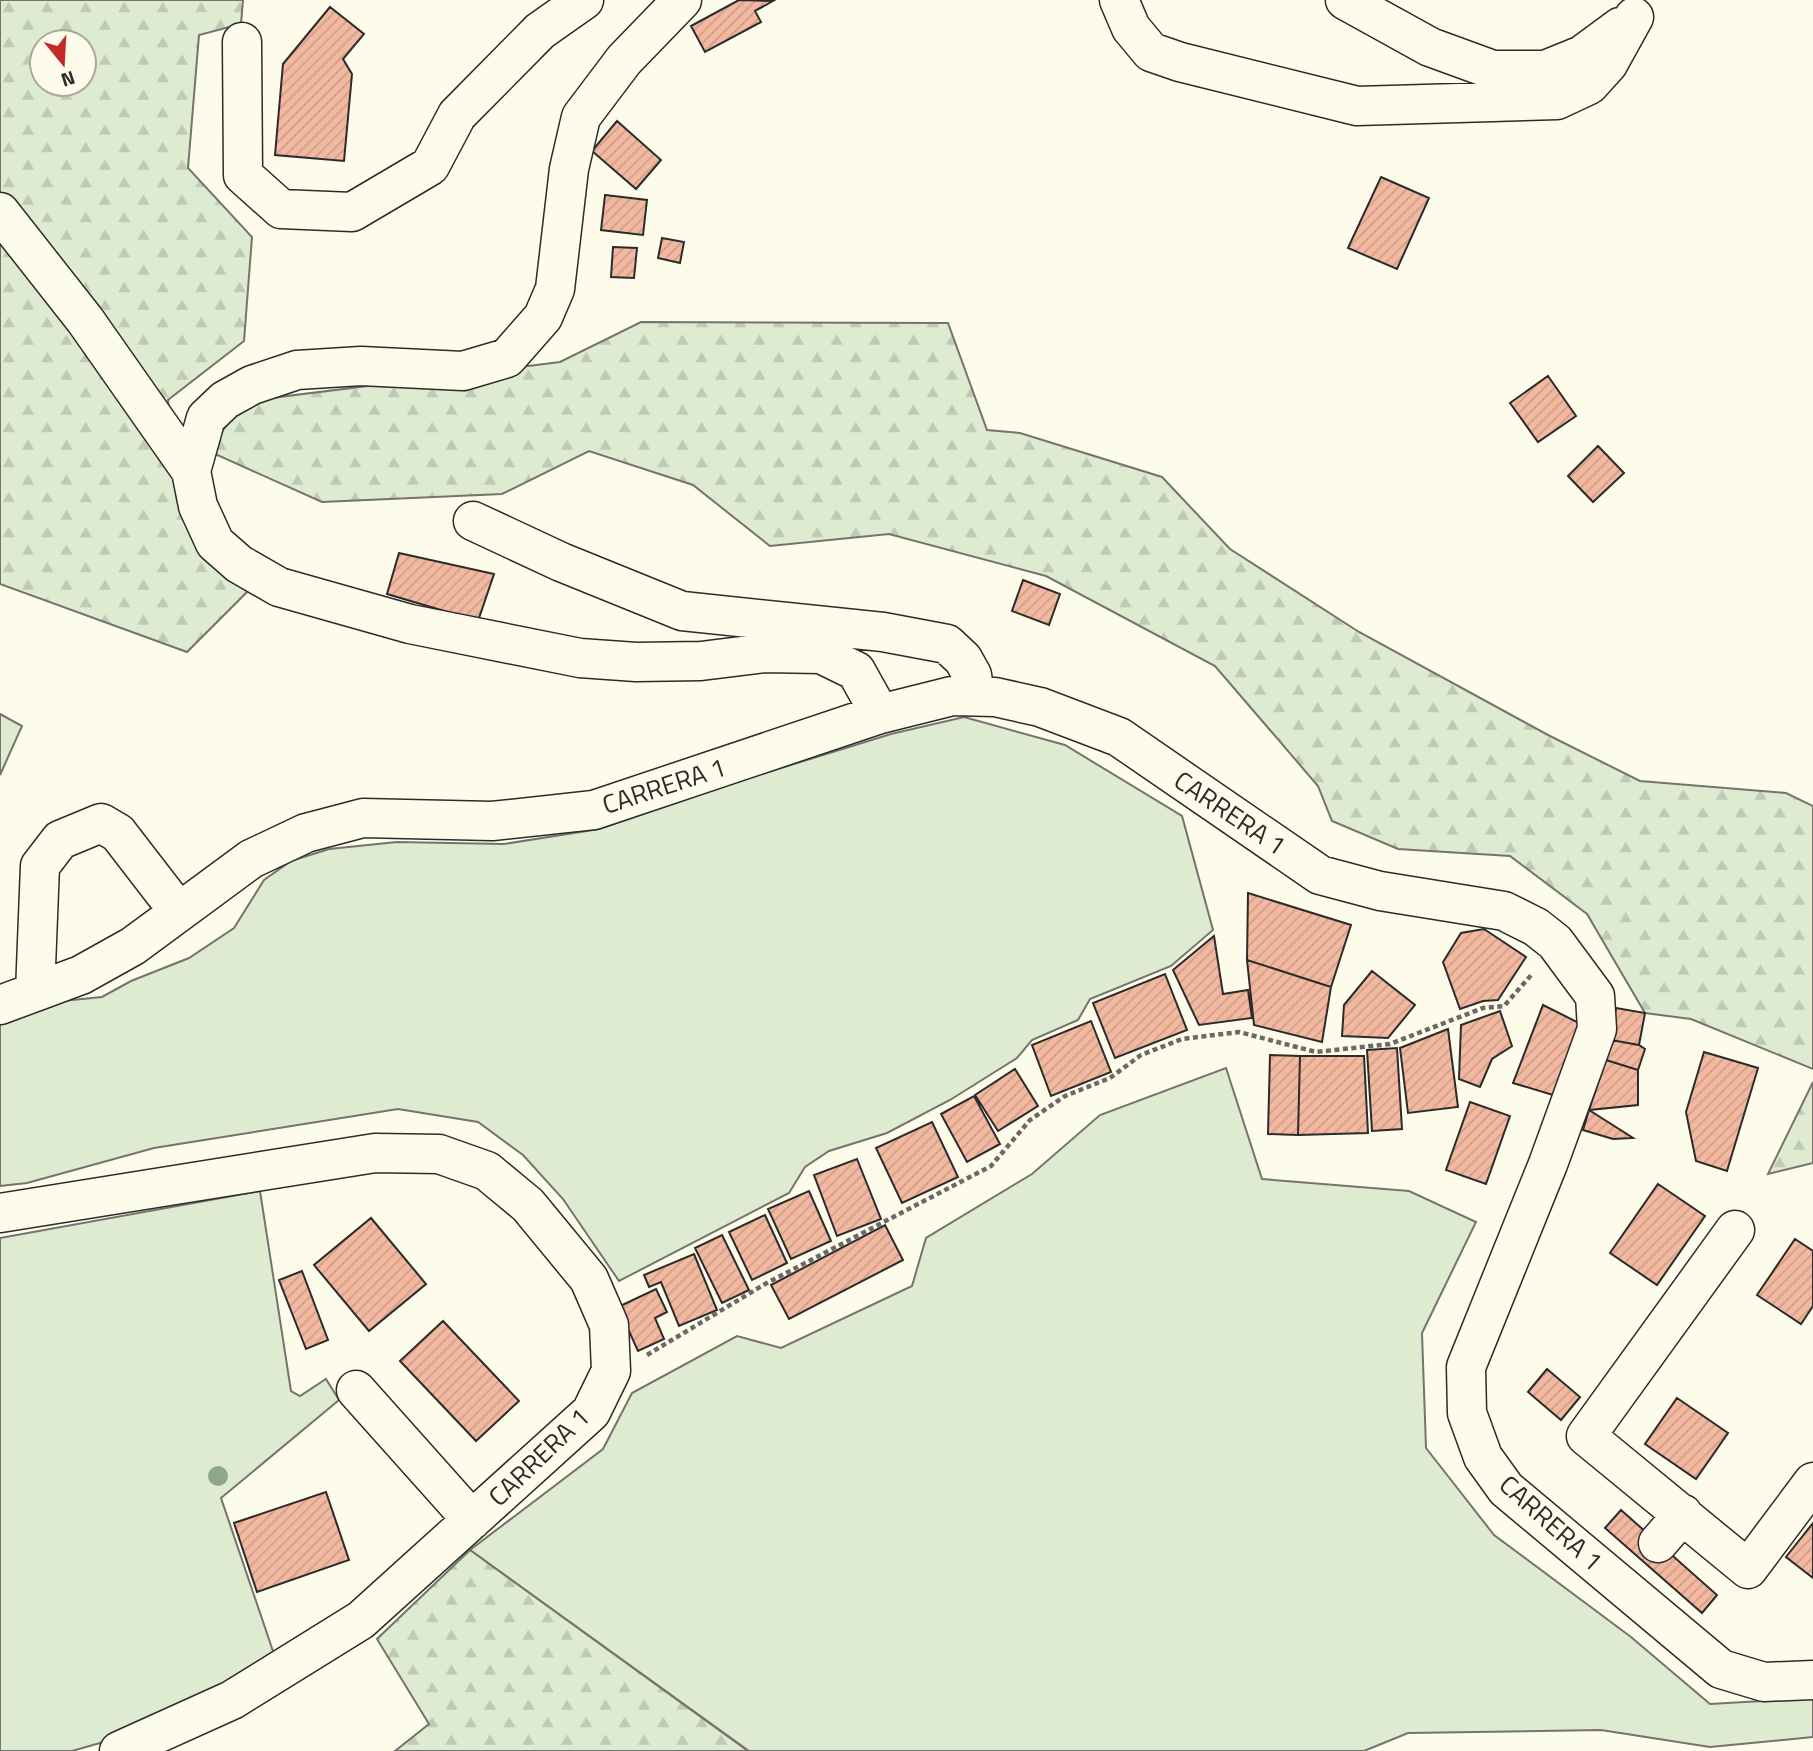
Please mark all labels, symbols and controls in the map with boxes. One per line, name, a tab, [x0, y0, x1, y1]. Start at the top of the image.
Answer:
north arrow	[28, 28, 98, 98]
text: N	[58, 64, 79, 95]
street label: CARRERA 1	[597, 747, 731, 824]
street label: CARRERA 1	[1166, 761, 1294, 864]
street label: CARRERA 1	[479, 1398, 598, 1515]
street label: CARRERA 1	[1491, 1465, 1612, 1580]

